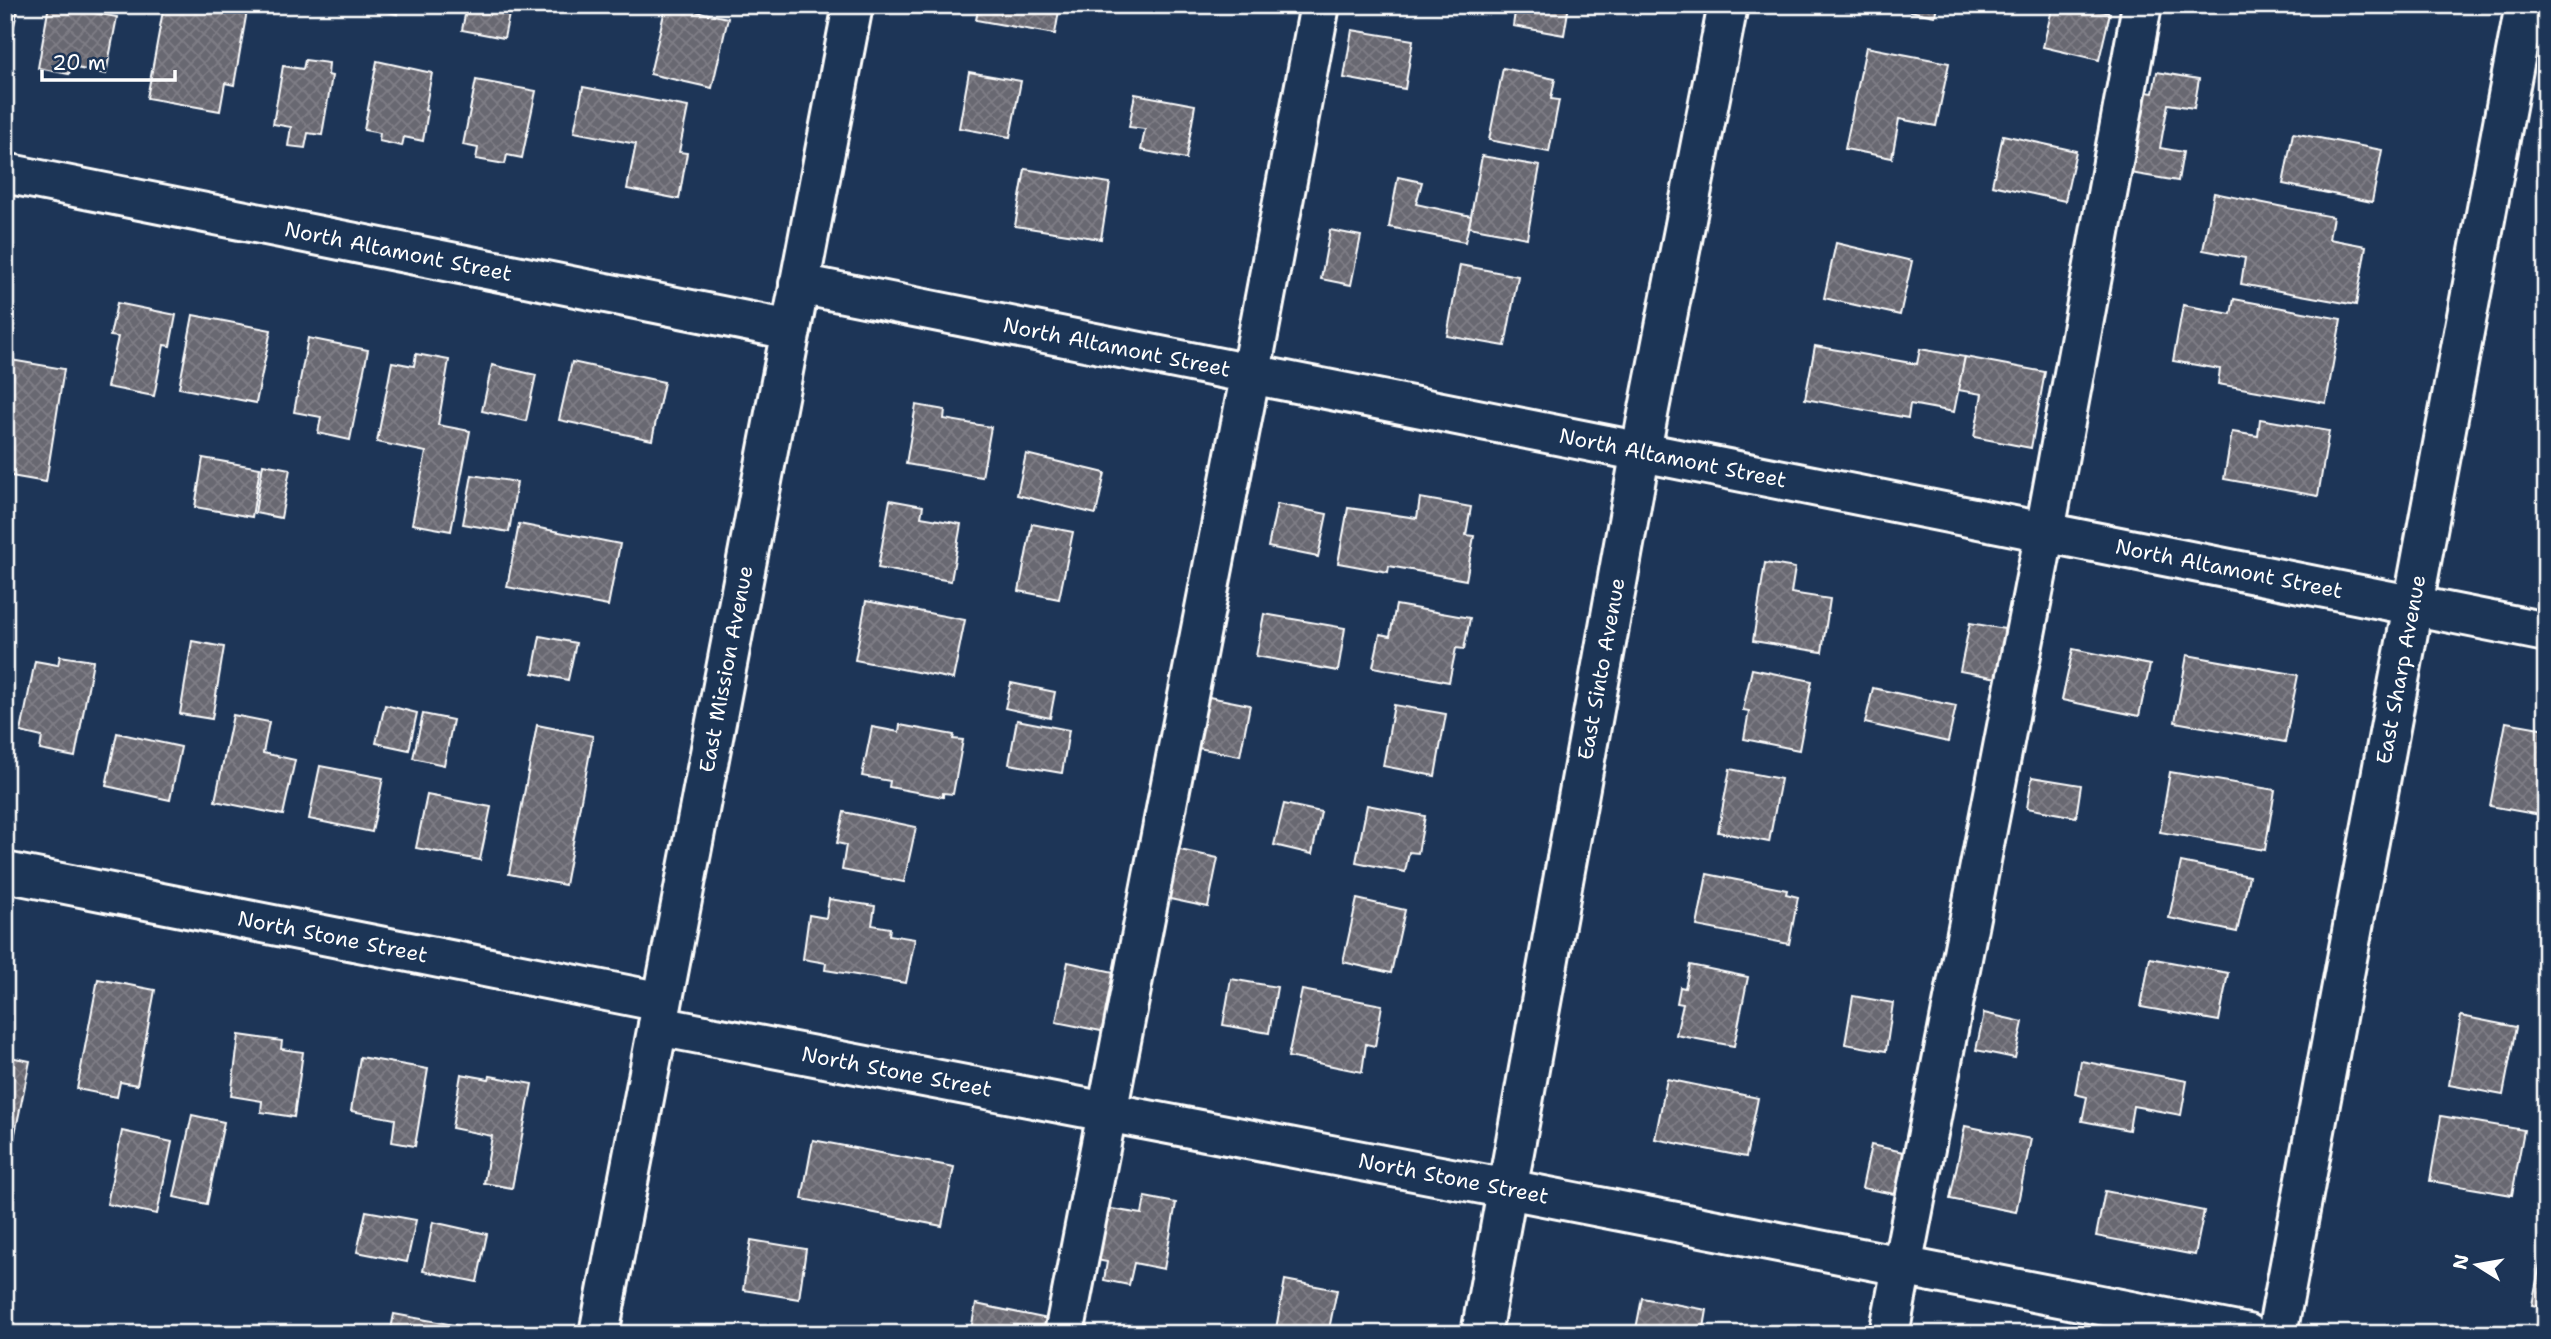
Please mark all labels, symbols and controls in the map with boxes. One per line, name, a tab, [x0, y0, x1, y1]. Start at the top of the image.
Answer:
scale bar	[42, 38, 175, 82]
text: 20 m	[52, 49, 106, 77]
street label: North Altamont Street	[282, 215, 514, 288]
street label: North Altamont Street	[1001, 311, 1233, 384]
street label: North Altamont Street	[1557, 422, 1789, 494]
street label: North Altamont Street	[2113, 533, 2345, 605]
street label: East Mission Avenue	[693, 563, 760, 775]
street label: East Sharp Avenue	[2370, 573, 2432, 766]
street label: East Sinto Avenue	[1571, 576, 1632, 762]
street label: North Stone Street	[235, 904, 430, 969]
street label: North Stone Street	[799, 1040, 994, 1104]
street label: North Stone Street	[1356, 1147, 1551, 1211]
north arrow	[2442, 1230, 2512, 1300]
text: N	[2447, 1252, 2475, 1272]

